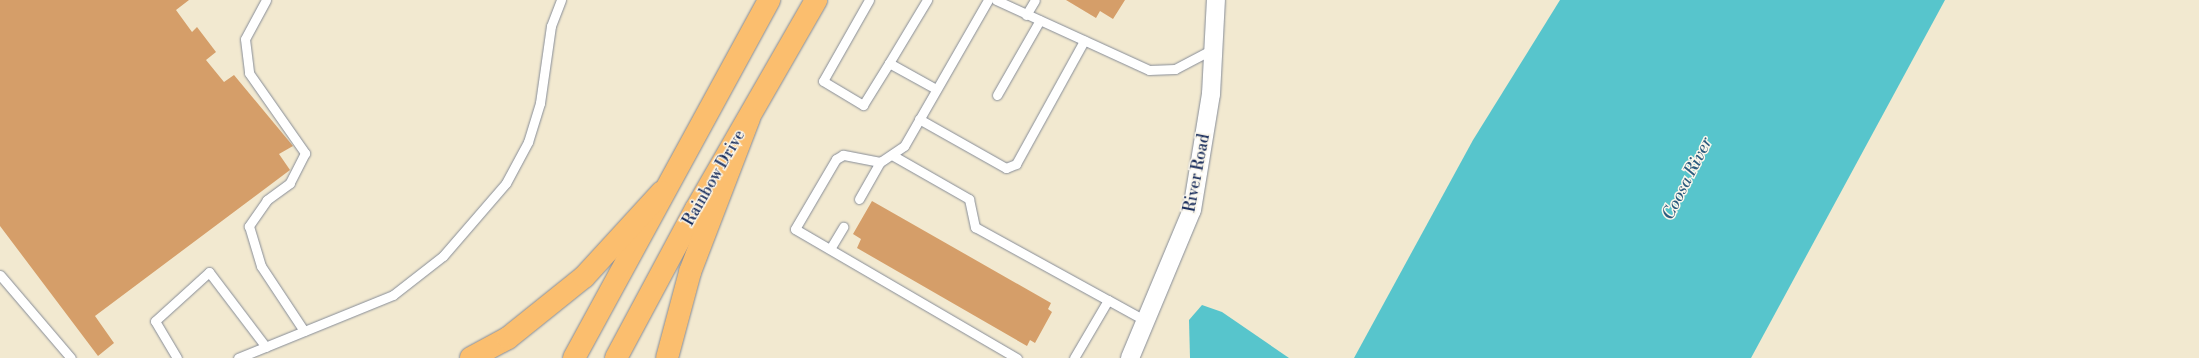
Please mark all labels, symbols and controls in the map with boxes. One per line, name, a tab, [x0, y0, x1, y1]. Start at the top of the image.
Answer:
street label: Rainbow Drive	[679, 127, 749, 229]
street label: River Road	[1180, 132, 1214, 214]
water label: Coosa River	[1659, 134, 1717, 224]

